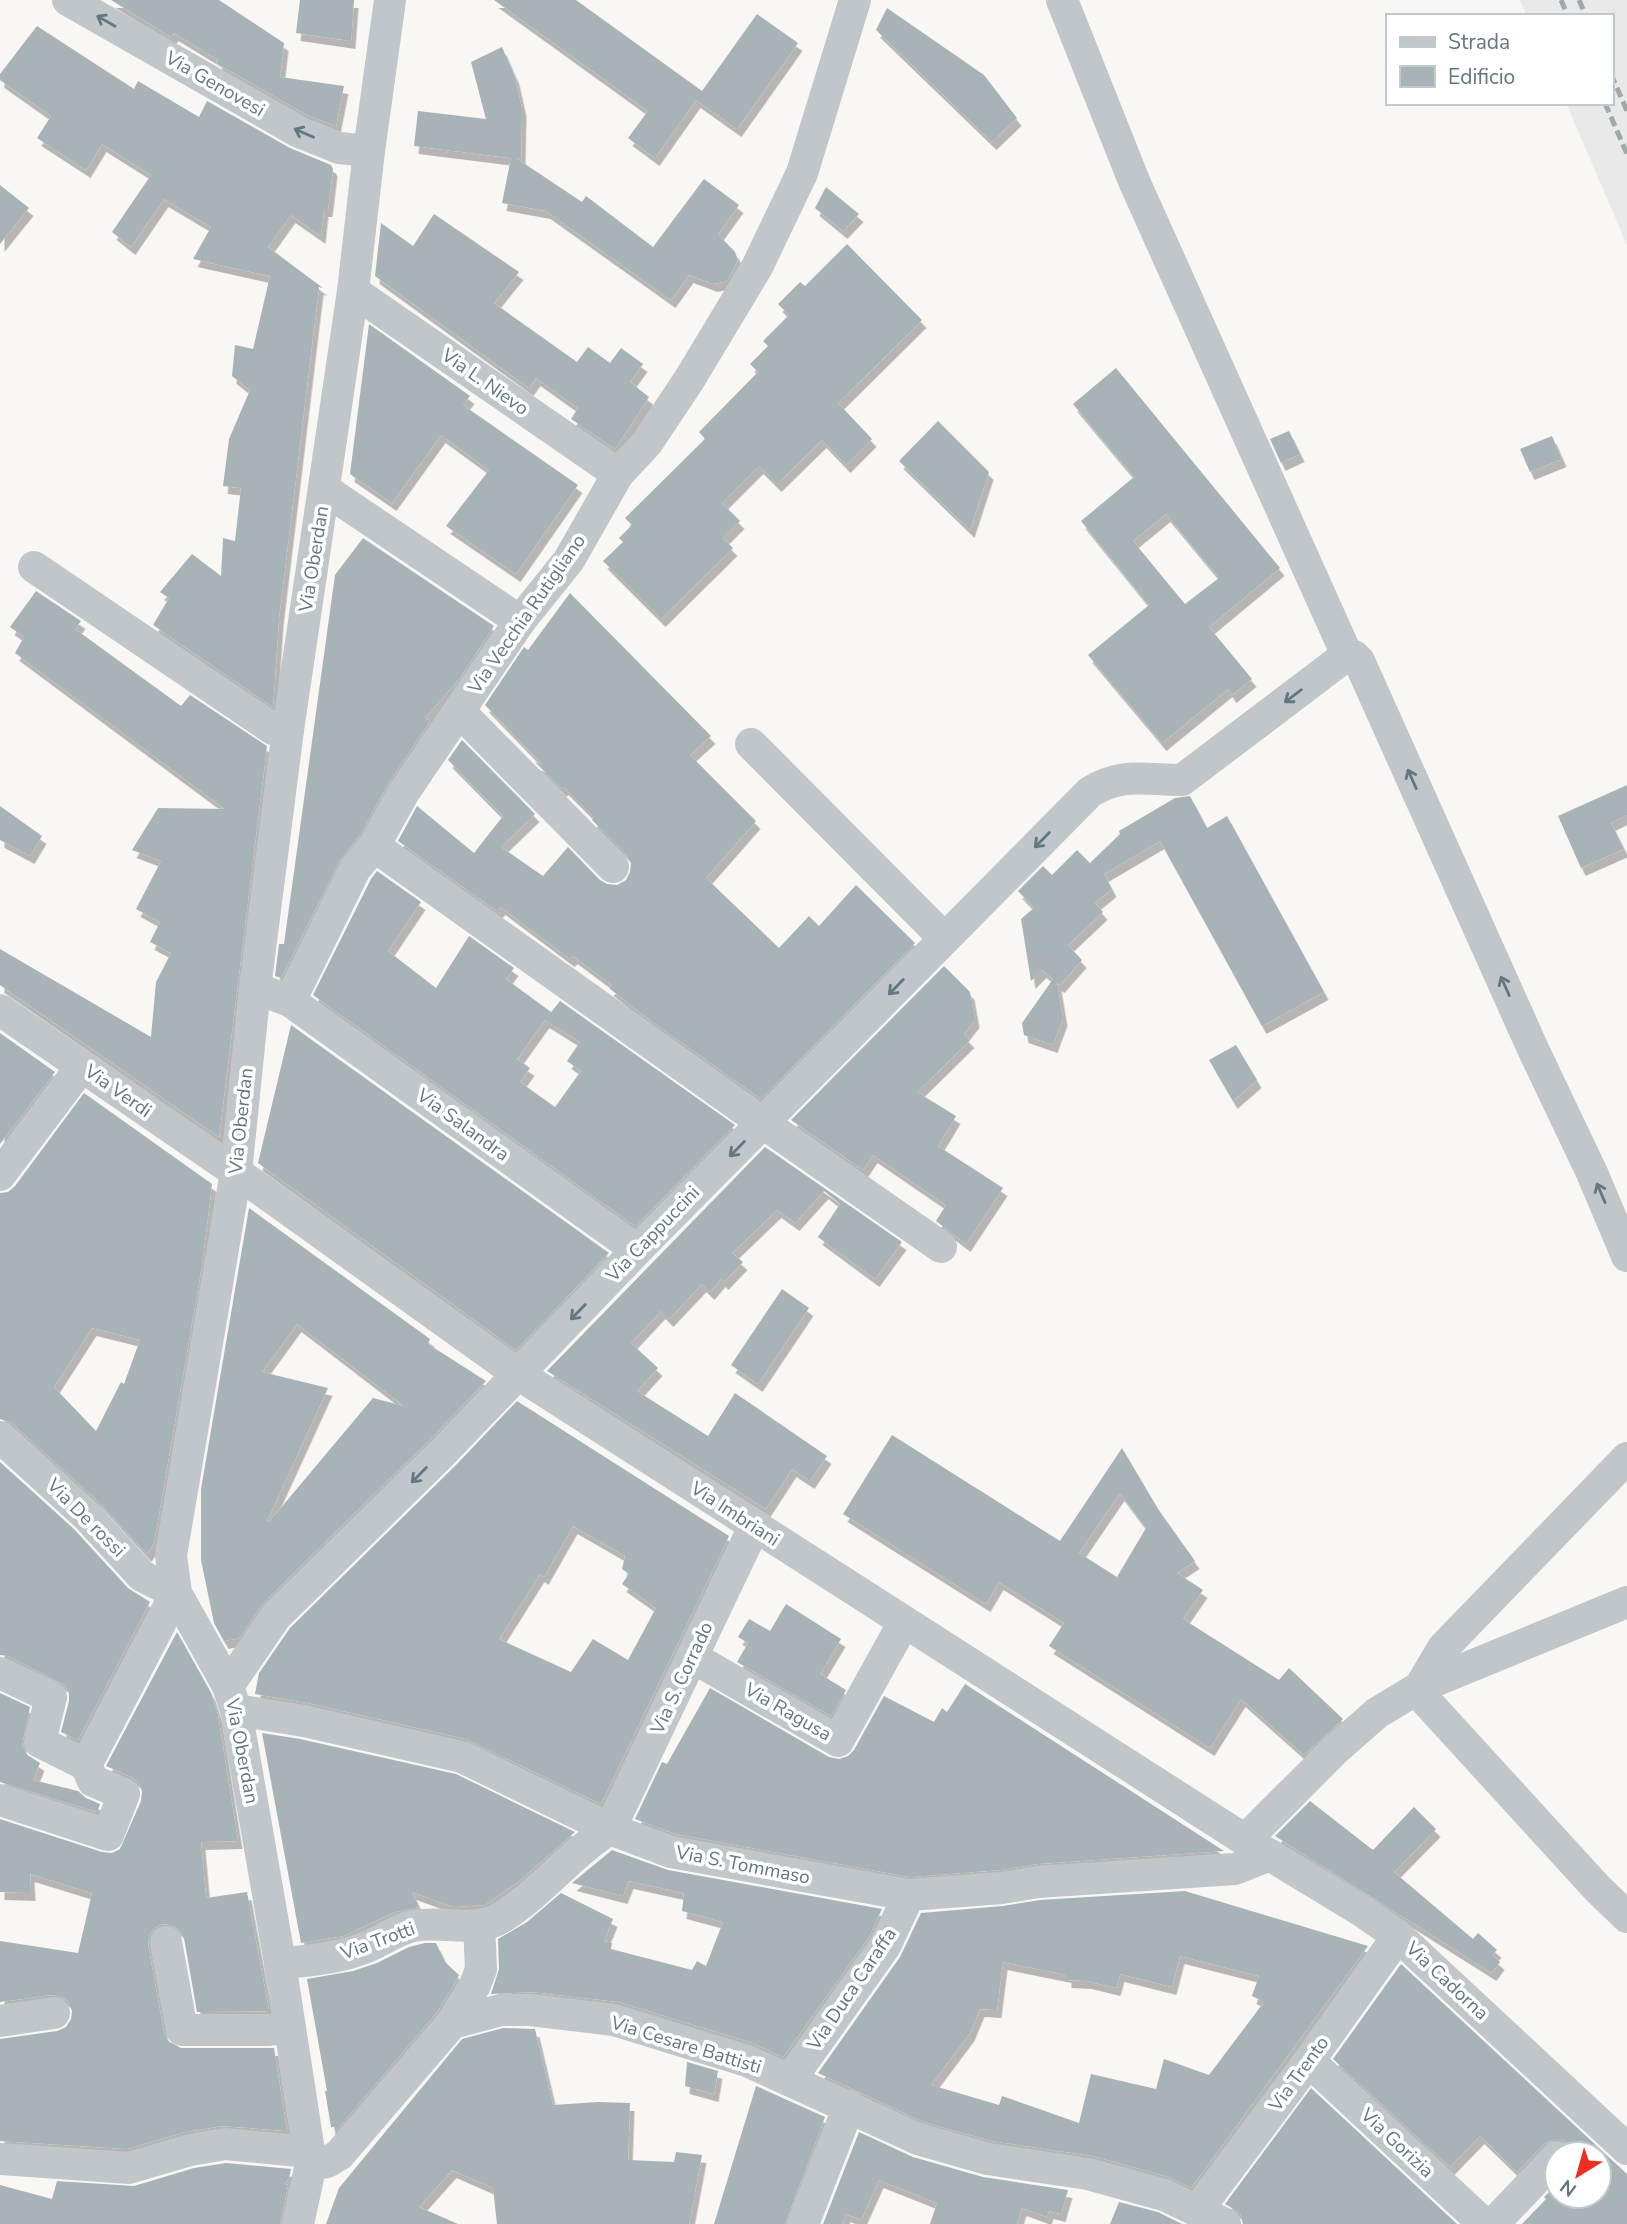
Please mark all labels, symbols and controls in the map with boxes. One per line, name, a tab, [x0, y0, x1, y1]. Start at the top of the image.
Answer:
one-way arrow	[96, 14, 116, 28]
legend	[1386, 14, 1613, 105]
text: Strada	[1448, 28, 1510, 56]
street label: Via Genovesi	[160, 45, 270, 123]
text: Edificio	[1448, 63, 1515, 91]
one-way arrow	[293, 126, 314, 139]
street label: Via L. Nievo	[435, 342, 534, 422]
street label: Via Oberdan	[293, 504, 335, 615]
street label: Via Vecchia Rutigliano	[462, 529, 592, 700]
one-way arrow	[1284, 689, 1302, 704]
one-way arrow	[1405, 769, 1418, 790]
one-way arrow	[1034, 831, 1051, 848]
one-way arrow	[1498, 976, 1511, 998]
one-way arrow	[888, 978, 905, 995]
street label: Via Verdi	[78, 1058, 157, 1124]
street label: Via Oberdan	[222, 1067, 260, 1176]
street label: Via Salandra	[411, 1082, 515, 1167]
one-way arrow	[728, 1140, 745, 1157]
street label: Via Cappuccini	[600, 1180, 706, 1289]
one-way arrow	[1593, 1182, 1606, 1204]
one-way arrow	[569, 1303, 586, 1320]
one-way arrow	[411, 1467, 428, 1484]
street label: Via De rossi	[40, 1472, 131, 1563]
street label: Via Imbriani	[685, 1475, 784, 1552]
street label: Via S. Corrado	[644, 1618, 719, 1739]
street label: Via Ragusa	[739, 1676, 836, 1747]
street label: Via Oberdan	[219, 1695, 265, 1806]
street label: Via S. Tommaso	[673, 1839, 812, 1891]
street label: Via Trotti	[336, 1916, 419, 1967]
street label: Via Duca Caraffa	[801, 1923, 903, 2056]
street label: Via Cadorna	[1399, 1935, 1494, 2026]
street label: Via Cesare Battisti	[607, 2009, 764, 2080]
street label: Via Trento	[1262, 2031, 1335, 2118]
street label: Via Gorizia	[1354, 2102, 1439, 2184]
north arrow	[1543, 2140, 1613, 2210]
text: N	[1555, 2173, 1582, 2202]

